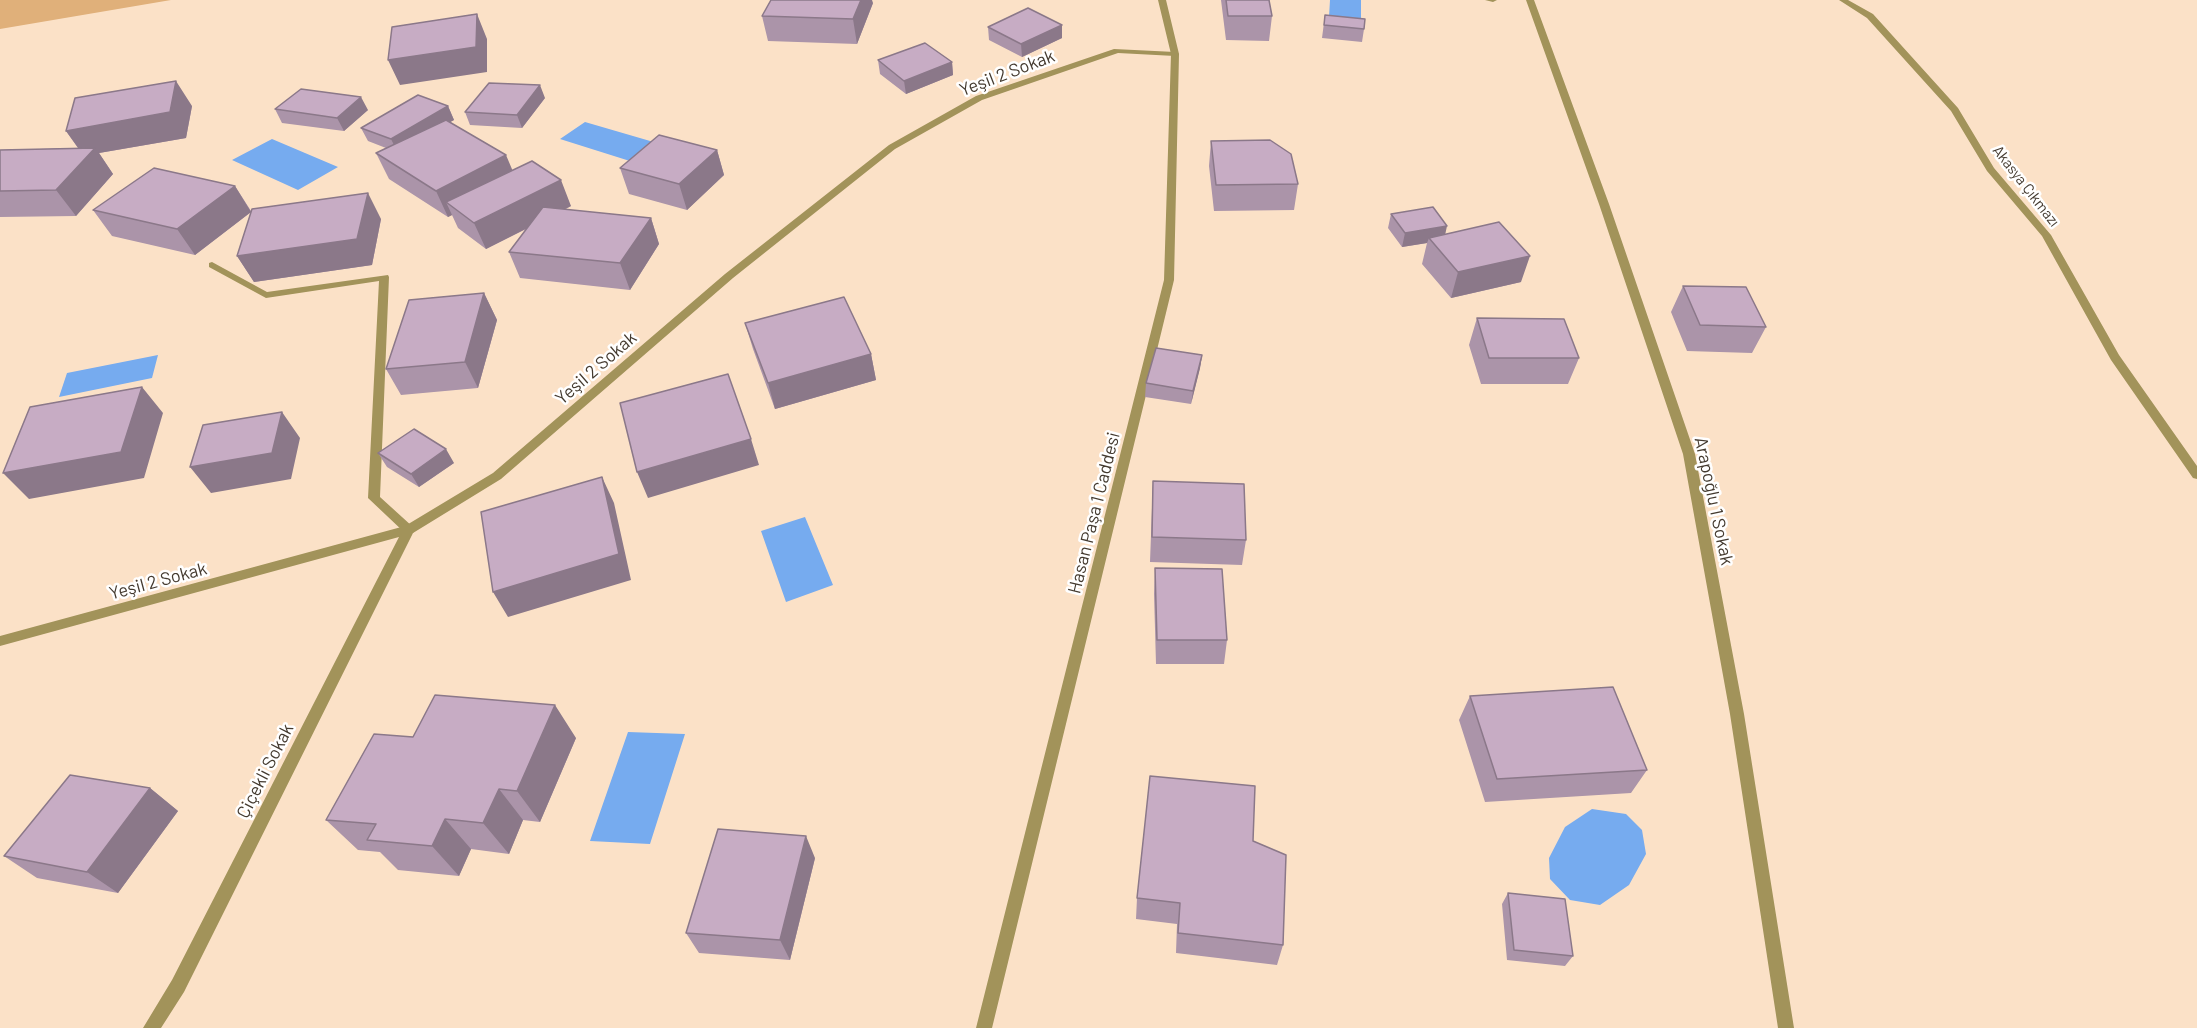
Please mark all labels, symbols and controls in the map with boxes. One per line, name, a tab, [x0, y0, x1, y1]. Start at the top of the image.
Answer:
street label: Yeşil 2 Sokak	[956, 45, 1058, 101]
street label: Akasya Çıkmazı	[1989, 142, 2063, 230]
street label: Yeşil 2 Sokak	[551, 327, 641, 409]
street label: Hasan Paşa 1 Caddesi	[1063, 430, 1125, 596]
street label: Arapoğlu 1 Sokak	[1690, 435, 1738, 567]
street label: Yeşil 2 Sokak	[107, 558, 209, 604]
street label: Çiçekli Sokak	[232, 720, 298, 822]

